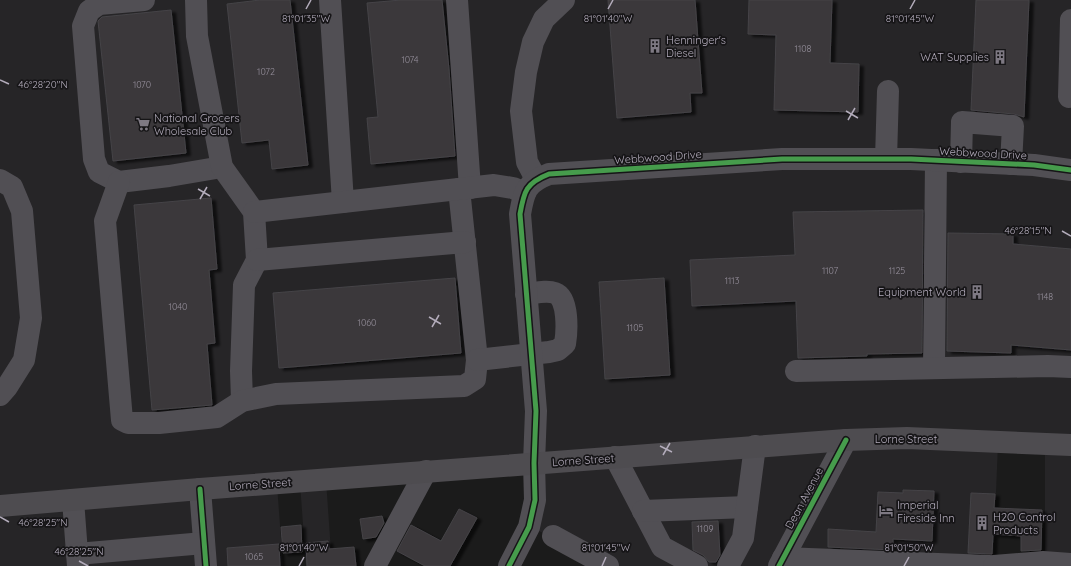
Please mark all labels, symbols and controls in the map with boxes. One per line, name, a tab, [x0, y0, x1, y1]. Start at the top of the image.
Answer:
text: 81°01'35"W	[282, 12, 330, 25]
text: 81°01'40"W	[584, 12, 633, 25]
text: 81°01'45"W	[886, 12, 934, 25]
place label: Henninger's Diesel	[666, 33, 726, 60]
building icon: Henninger's Diesel	[647, 38, 663, 54]
house number: 1108	[795, 43, 812, 54]
building icon: WAT Supplies	[992, 49, 1008, 65]
place label: WAT Supplies	[920, 50, 989, 64]
house number: 1074	[401, 54, 419, 65]
house number: 1072	[257, 66, 275, 77]
text: 46°28'20"N	[18, 78, 68, 91]
house number: 1070	[133, 79, 151, 90]
place label: National Grocers Wholesale Club	[154, 111, 240, 138]
supermarket icon: National Grocers Wholesale Club	[135, 116, 151, 132]
street label: Webbwood Drive	[939, 144, 1027, 162]
street label: Webbwood Drive	[614, 147, 702, 167]
text: 46°28'15"N	[1004, 224, 1052, 237]
house number: 1107	[822, 265, 838, 276]
house number: 1125	[889, 265, 905, 276]
house number: 1113	[725, 275, 740, 286]
building icon: Equipment World	[969, 284, 985, 300]
place label: Equipment World	[878, 285, 966, 299]
house number: 1148	[1037, 291, 1053, 302]
house number: 1040	[169, 301, 187, 312]
house number: 1060	[358, 317, 376, 328]
house number: 1105	[627, 322, 644, 333]
street label: Lorne Street	[875, 432, 937, 446]
street label: Lorne Street	[551, 451, 615, 469]
street label: Dean Avenue	[782, 465, 826, 531]
street label: Lorne Street	[228, 475, 292, 493]
place label: Imperial Fireside Inn	[897, 498, 955, 525]
hotel icon: Imperial Fireside Inn	[878, 503, 894, 519]
place label: H2O Control Products	[993, 510, 1056, 537]
building icon: H2O Control Products	[974, 515, 990, 531]
text: 46°28'25"N	[19, 516, 67, 529]
house number: 1109	[696, 523, 714, 534]
text: 81°01'40"W	[280, 541, 329, 554]
text: 81°01'45"W	[582, 541, 630, 554]
text: 81°01'50"W	[885, 541, 934, 554]
text: 46°28'25"N	[55, 545, 103, 558]
house number: 1065	[245, 551, 263, 562]

